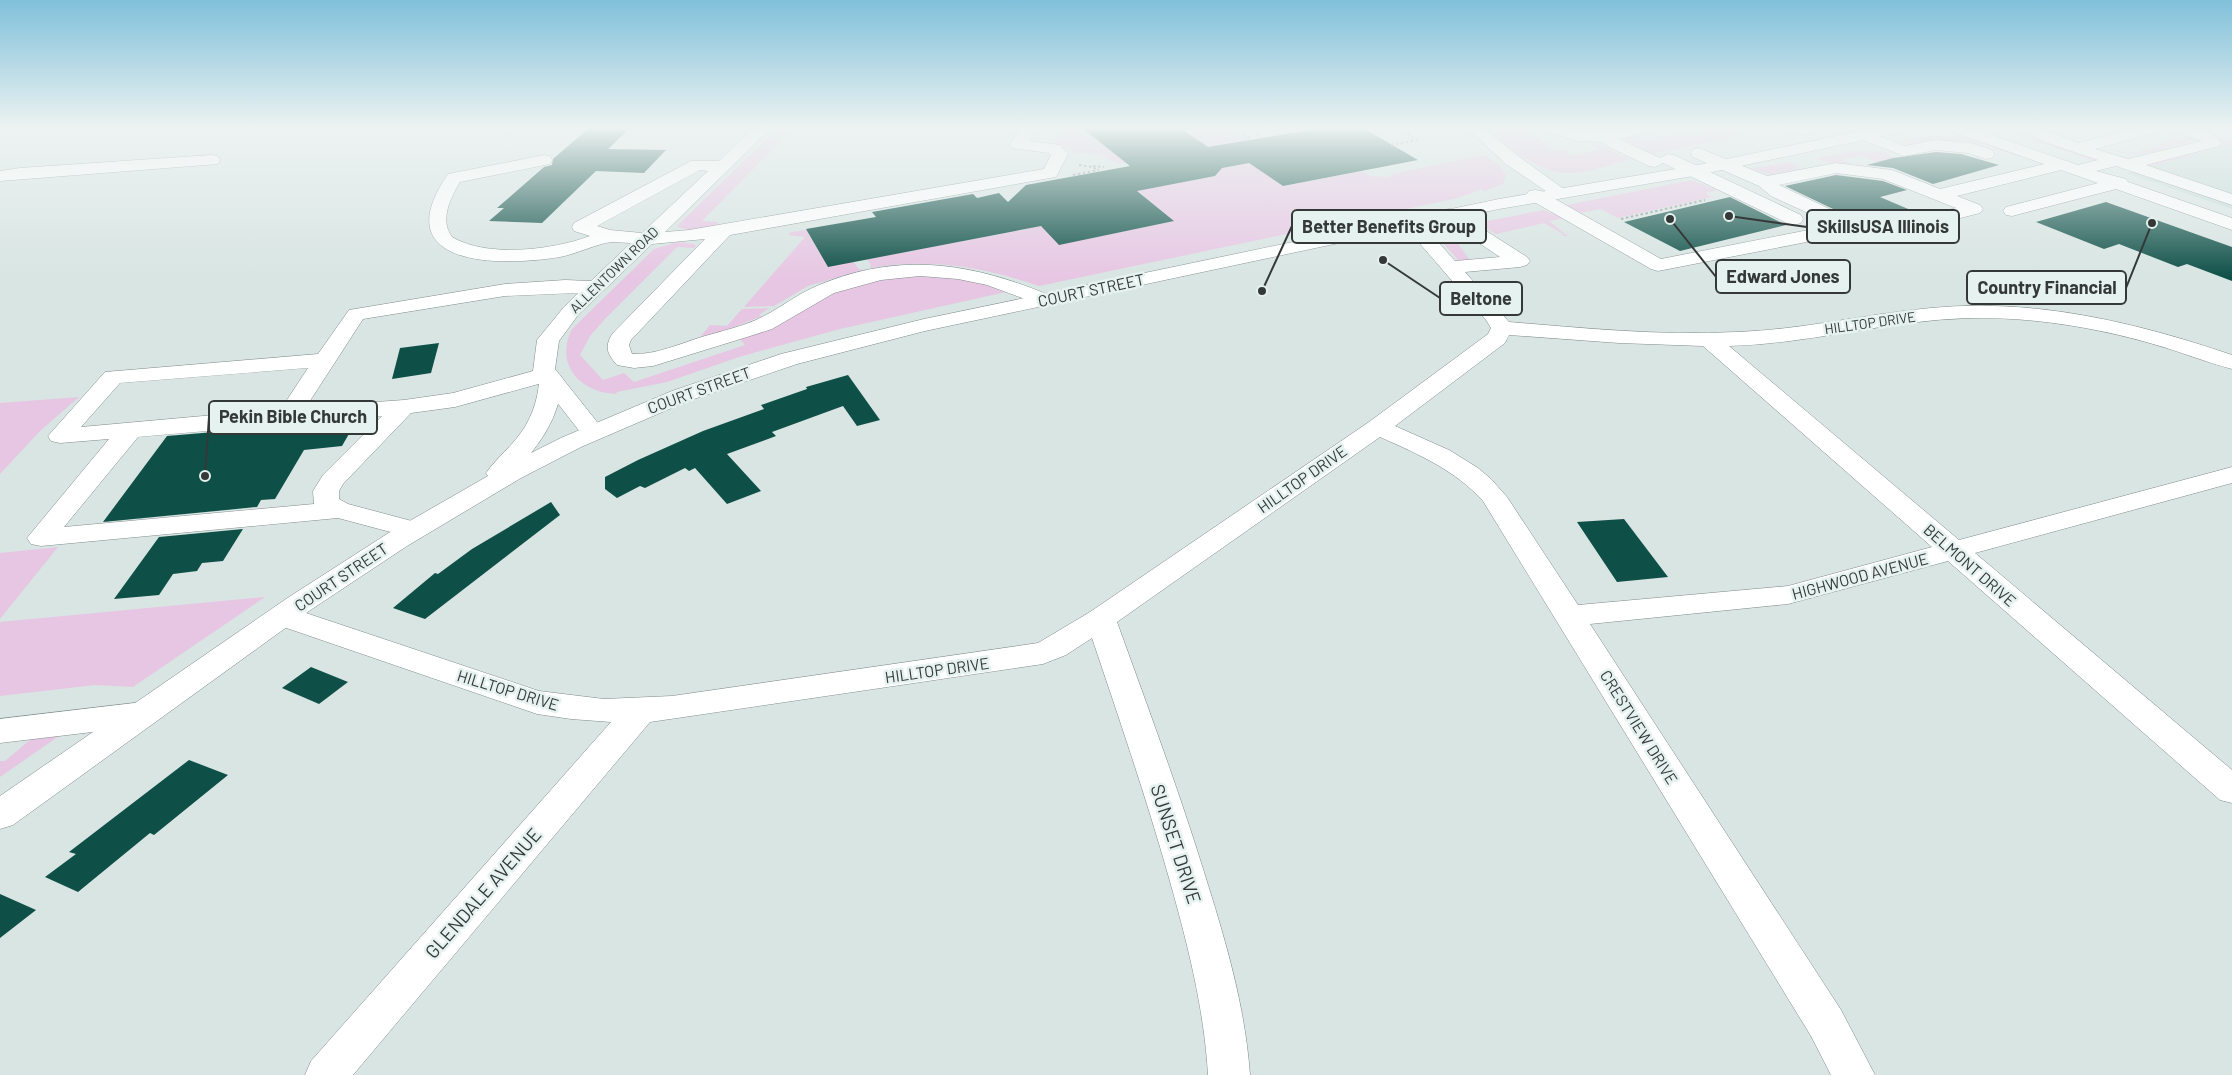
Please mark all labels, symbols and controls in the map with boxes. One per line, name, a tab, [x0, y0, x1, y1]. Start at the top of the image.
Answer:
callout: Better Benefits Group	[1292, 210, 1486, 243]
callout: SkillsUSA Illinois	[1807, 210, 1959, 243]
text: Better Benefits Group	[1302, 215, 1476, 237]
text: SkillsUSA Illinois	[1817, 215, 1949, 237]
street label: ALLENTOWN ROAD	[566, 223, 662, 316]
callout: Edward Jones	[1716, 260, 1850, 293]
text: Edward Jones	[1726, 265, 1840, 287]
street label: COURT STREET	[1036, 269, 1146, 310]
callout: Country Financial	[1967, 271, 2126, 304]
text: Country Financial	[1977, 276, 2117, 298]
callout: Beltone	[1440, 282, 1522, 315]
text: Beltone	[1450, 287, 1512, 309]
street label: HILLTOP DRIVE	[1823, 308, 1917, 337]
street label: COURT STREET	[645, 362, 753, 417]
callout: Pekin Bible Church	[209, 401, 377, 434]
text: Pekin Bible Church	[219, 405, 367, 427]
street label: HILLTOP DRIVE	[1253, 441, 1350, 516]
street label: BELMONT DRIVE	[1920, 519, 2020, 610]
street label: COURT STREET	[290, 538, 391, 615]
street label: HIGHWOOD AVENUE	[1790, 548, 1930, 603]
street label: HILLTOP DRIVE	[884, 653, 990, 686]
street label: HILLTOP DRIVE	[455, 665, 561, 714]
street label: CRESTVIEW DRIVE	[1597, 666, 1682, 787]
street label: SUNSET DRIVE	[1146, 781, 1207, 906]
street label: GLENDALE AVENUE	[420, 823, 545, 963]

